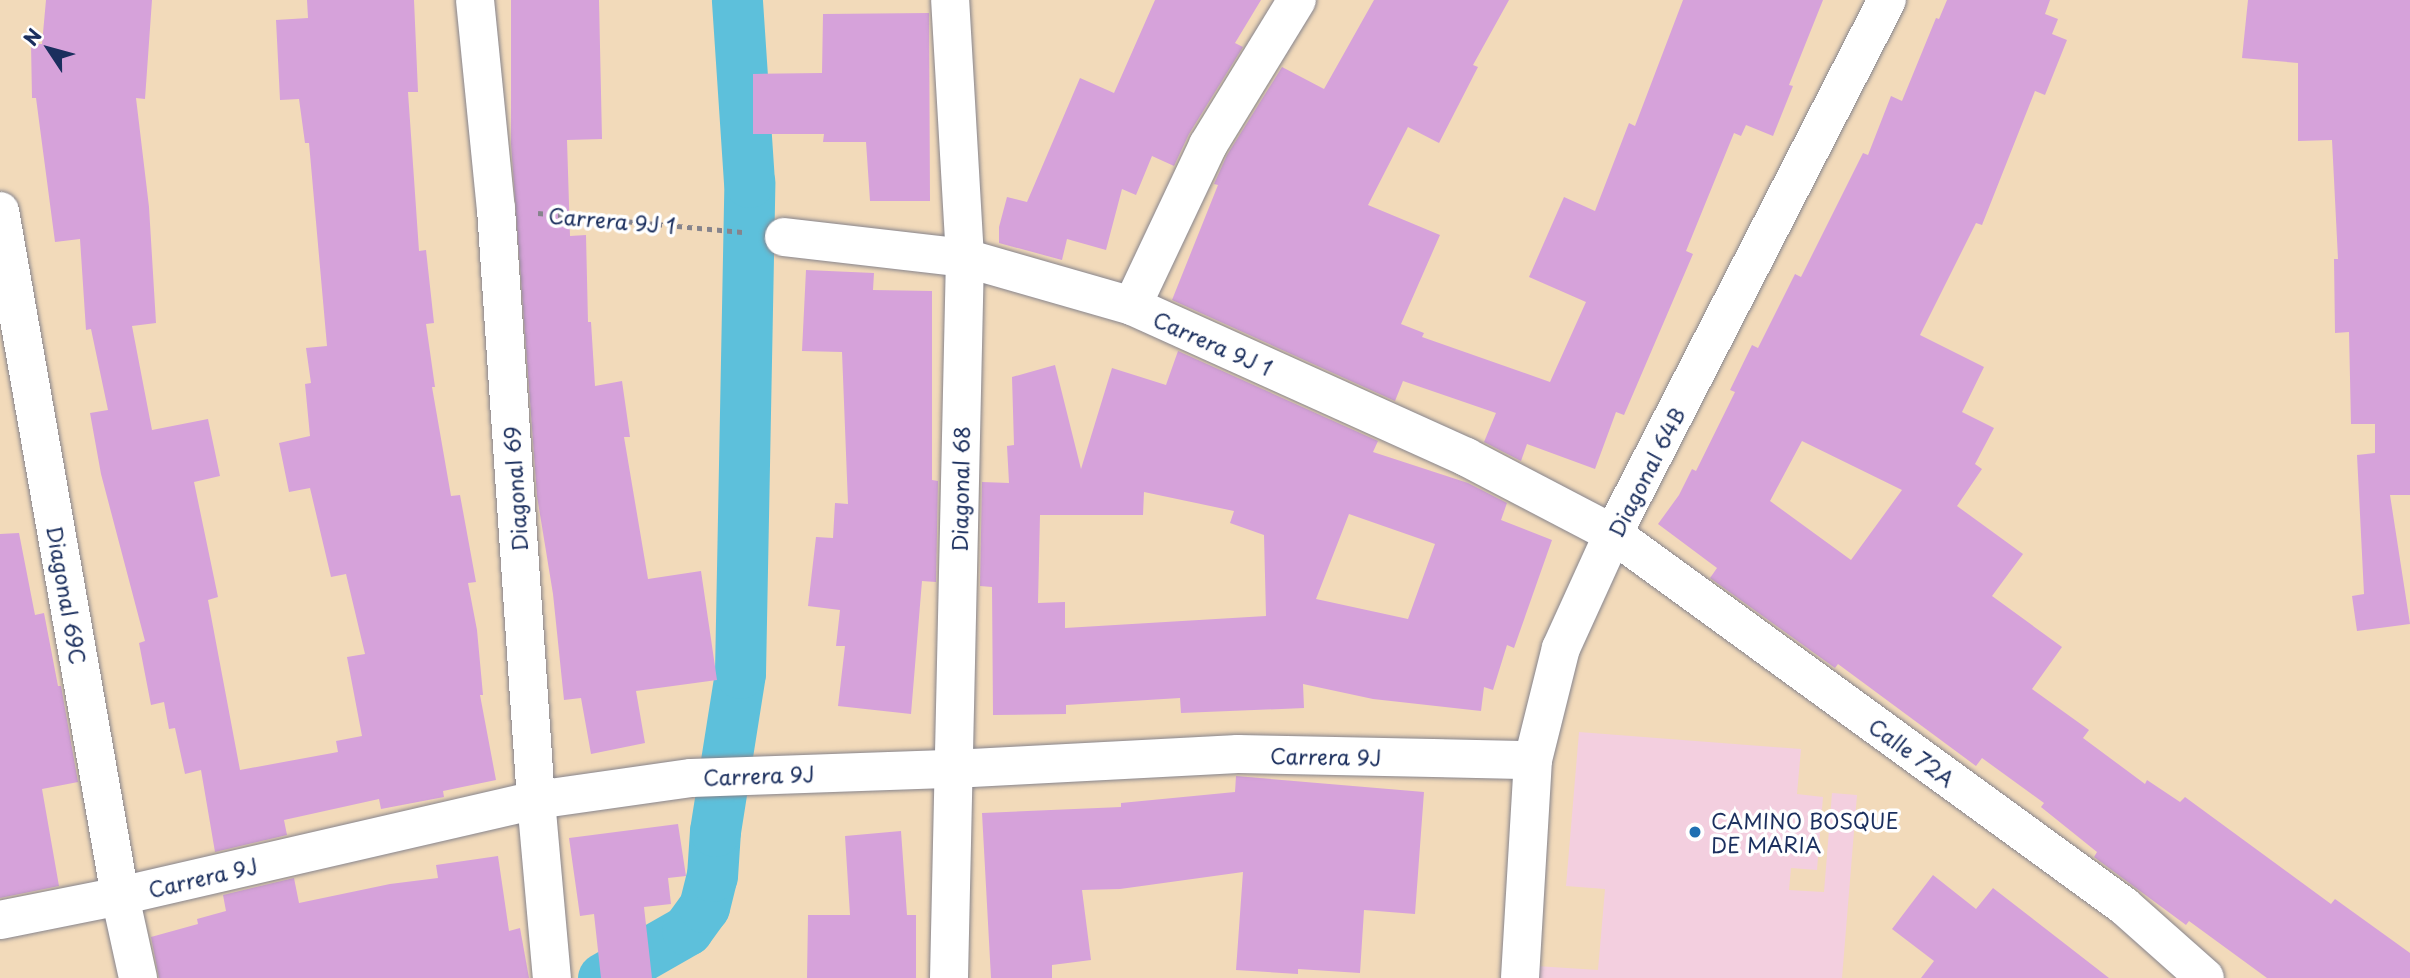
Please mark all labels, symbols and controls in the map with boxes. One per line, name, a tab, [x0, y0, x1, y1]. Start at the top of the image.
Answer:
north arrow	[14, 14, 84, 84]
text: N	[16, 22, 48, 51]
street label: Carrera 9J 1	[548, 202, 676, 238]
street label: Carrera 9J 1	[1150, 306, 1276, 380]
street label: Diagonal 64B	[1602, 403, 1690, 541]
street label: Diagonal 69	[498, 426, 532, 552]
street label: Diagonal 68	[946, 426, 974, 552]
street label: Diagonal 69C	[42, 524, 92, 666]
street label: Calle 72A	[1864, 712, 1960, 792]
street label: Carrera 9J	[1271, 742, 1381, 770]
street label: Carrera 9J	[703, 760, 815, 790]
place label: CAMINO BOSQUE DE MARIA	[1711, 807, 1899, 857]
marker: CAMINO BOSQUE DE MARIA	[1685, 822, 1705, 842]
street label: Carrera 9J	[146, 852, 260, 902]

